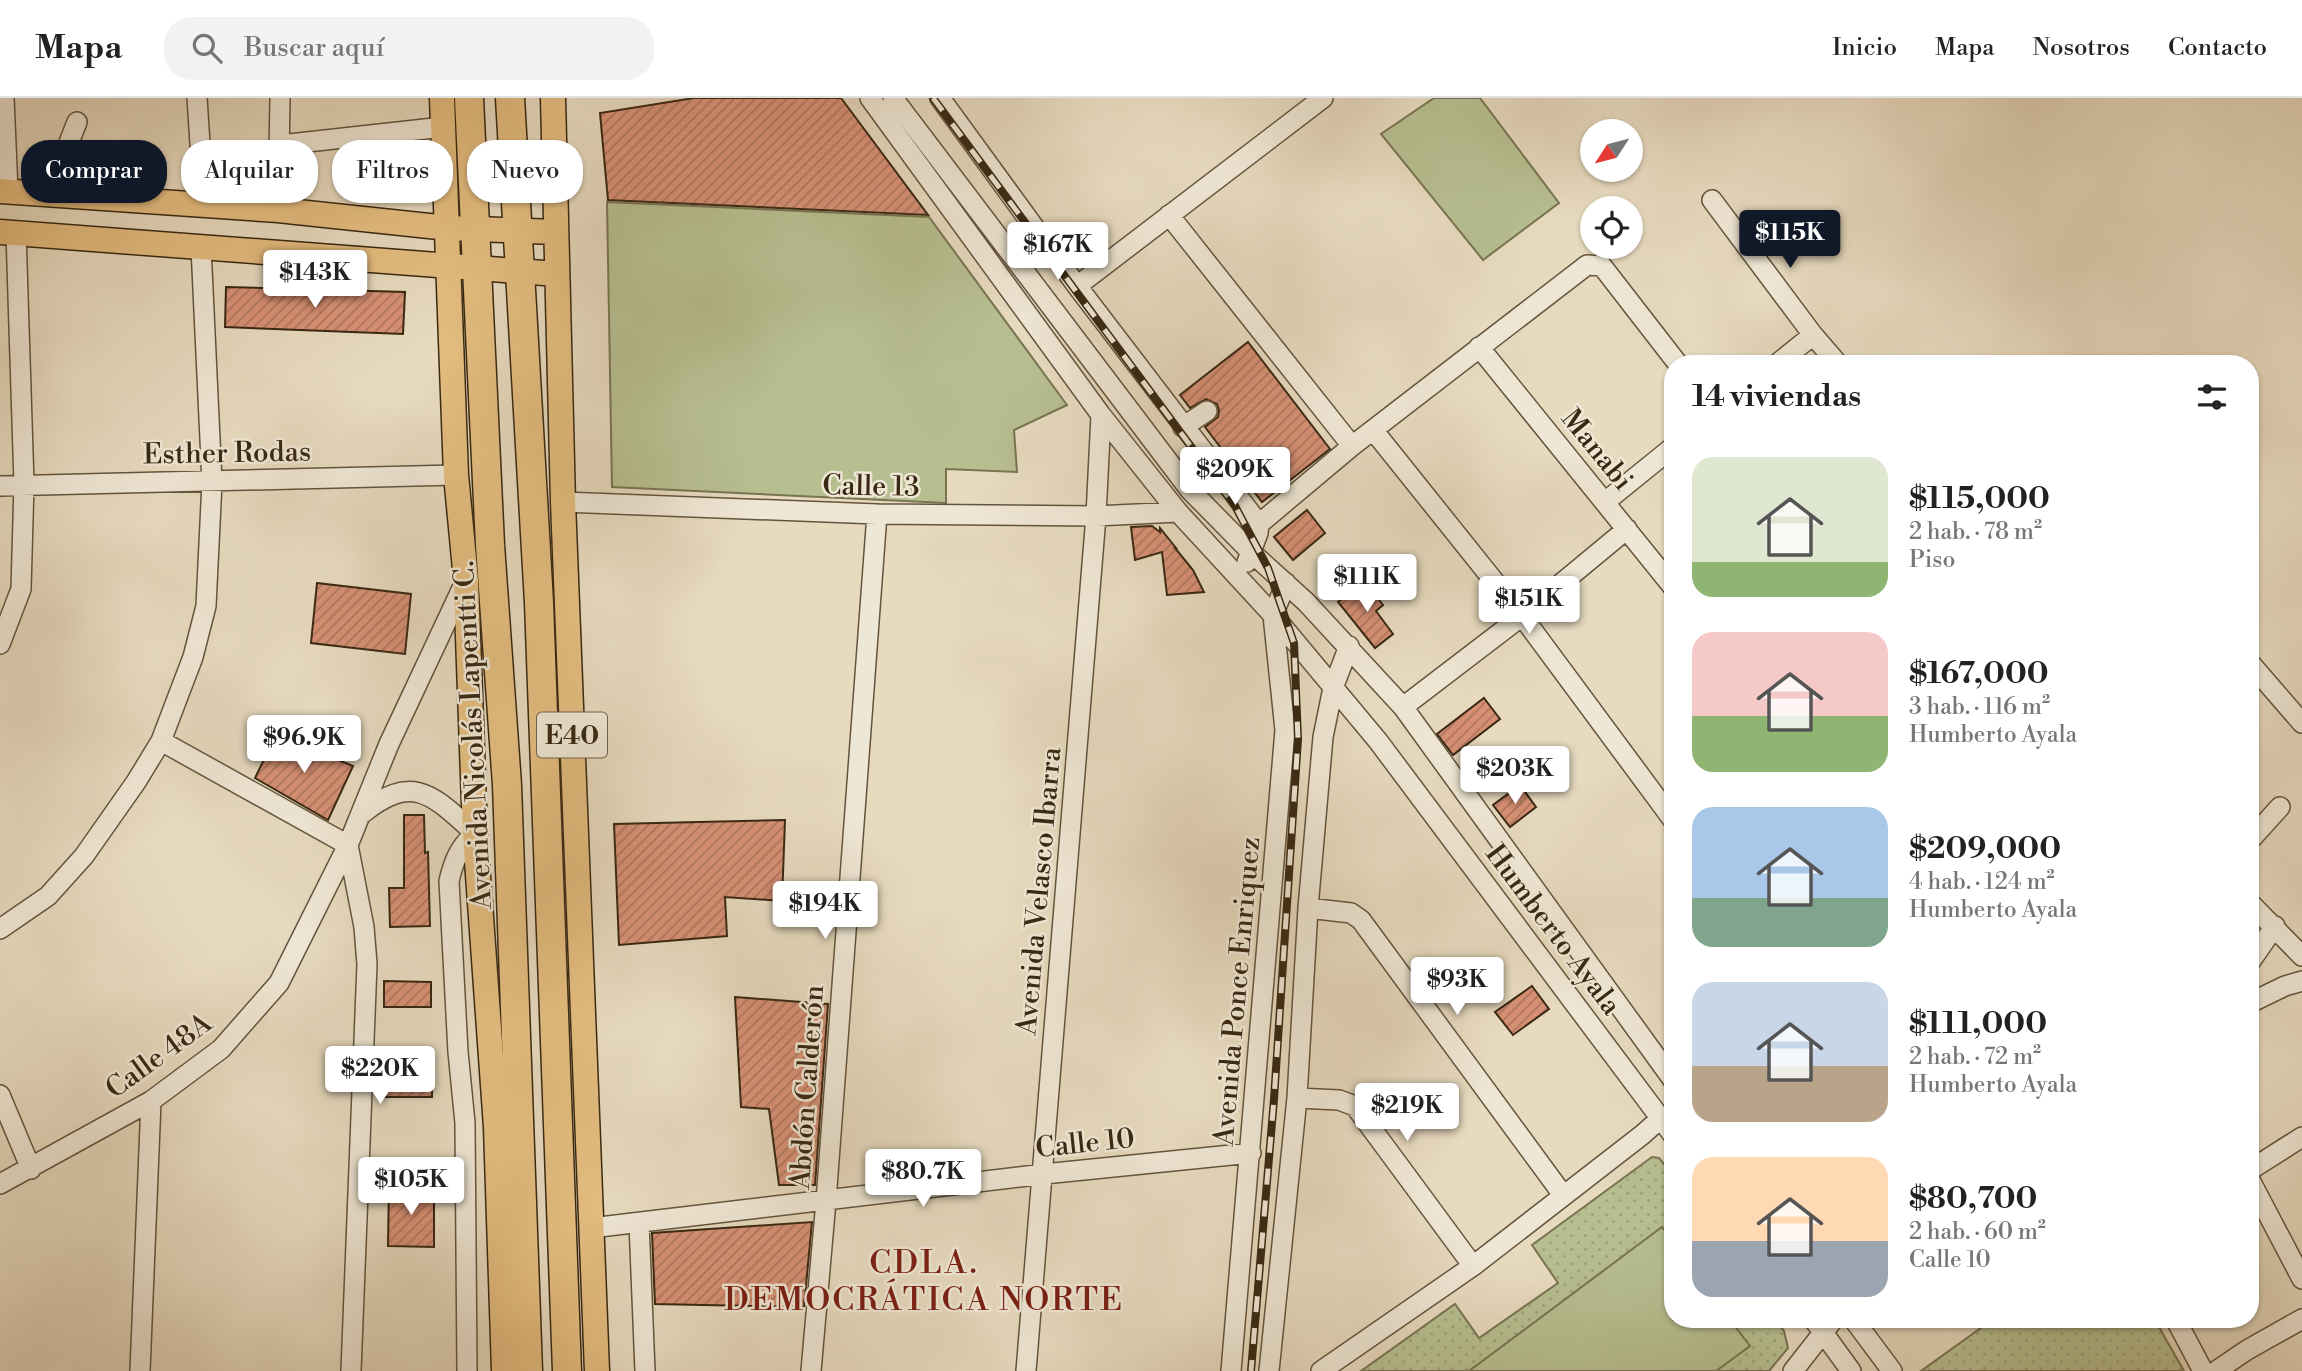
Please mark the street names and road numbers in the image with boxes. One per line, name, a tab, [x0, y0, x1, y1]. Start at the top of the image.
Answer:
street label: Manabi	[1553, 402, 1640, 498]
street label: Esther Rodas	[143, 435, 311, 472]
street label: Calle 13	[822, 468, 920, 505]
street label: Avenida Nicolás Lapentti C.	[447, 560, 500, 911]
road number: E40	[537, 712, 607, 758]
street label: Avenida Velasco Ibarra	[1009, 745, 1070, 1038]
street label: Avenida Ponce Enriquez	[1206, 835, 1268, 1148]
street label: Humberto Ayala	[1477, 838, 1629, 1023]
street label: Abdón Calderón	[783, 983, 832, 1191]
street label: Calle 48A	[99, 1005, 220, 1106]
street label: Calle 10	[1034, 1121, 1137, 1166]

